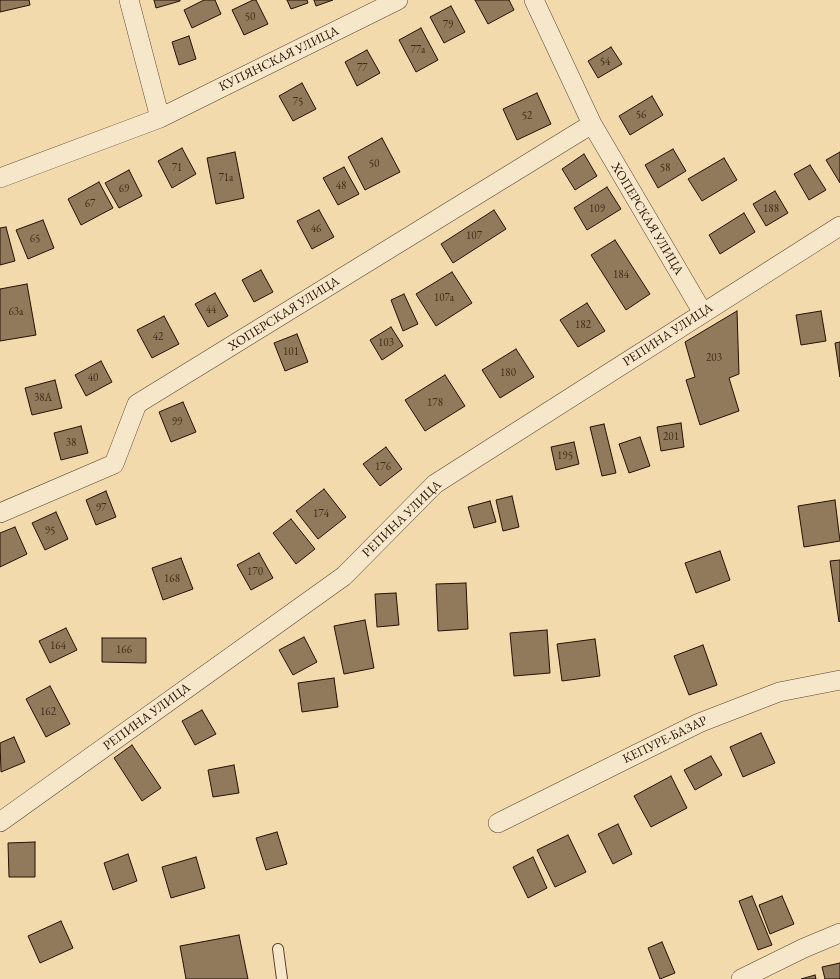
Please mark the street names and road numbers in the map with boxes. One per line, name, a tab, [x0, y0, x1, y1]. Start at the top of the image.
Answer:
street label: КУПЯНСКАЯ УЛИЦА	[217, 23, 341, 95]
street label: ХОПЕРСКАЯ УЛИЦА	[607, 160, 687, 278]
street label: ХОПЕРСКАЯ УЛИЦА	[225, 273, 343, 355]
street label: РЕПИНА УЛИЦА	[620, 300, 716, 370]
street label: РЕПИНА УЛИЦА	[359, 477, 445, 561]
street label: РЕПИНА УЛИЦА	[100, 680, 194, 754]
street label: КЕПУРЕ-БАЗАР	[620, 713, 710, 767]

